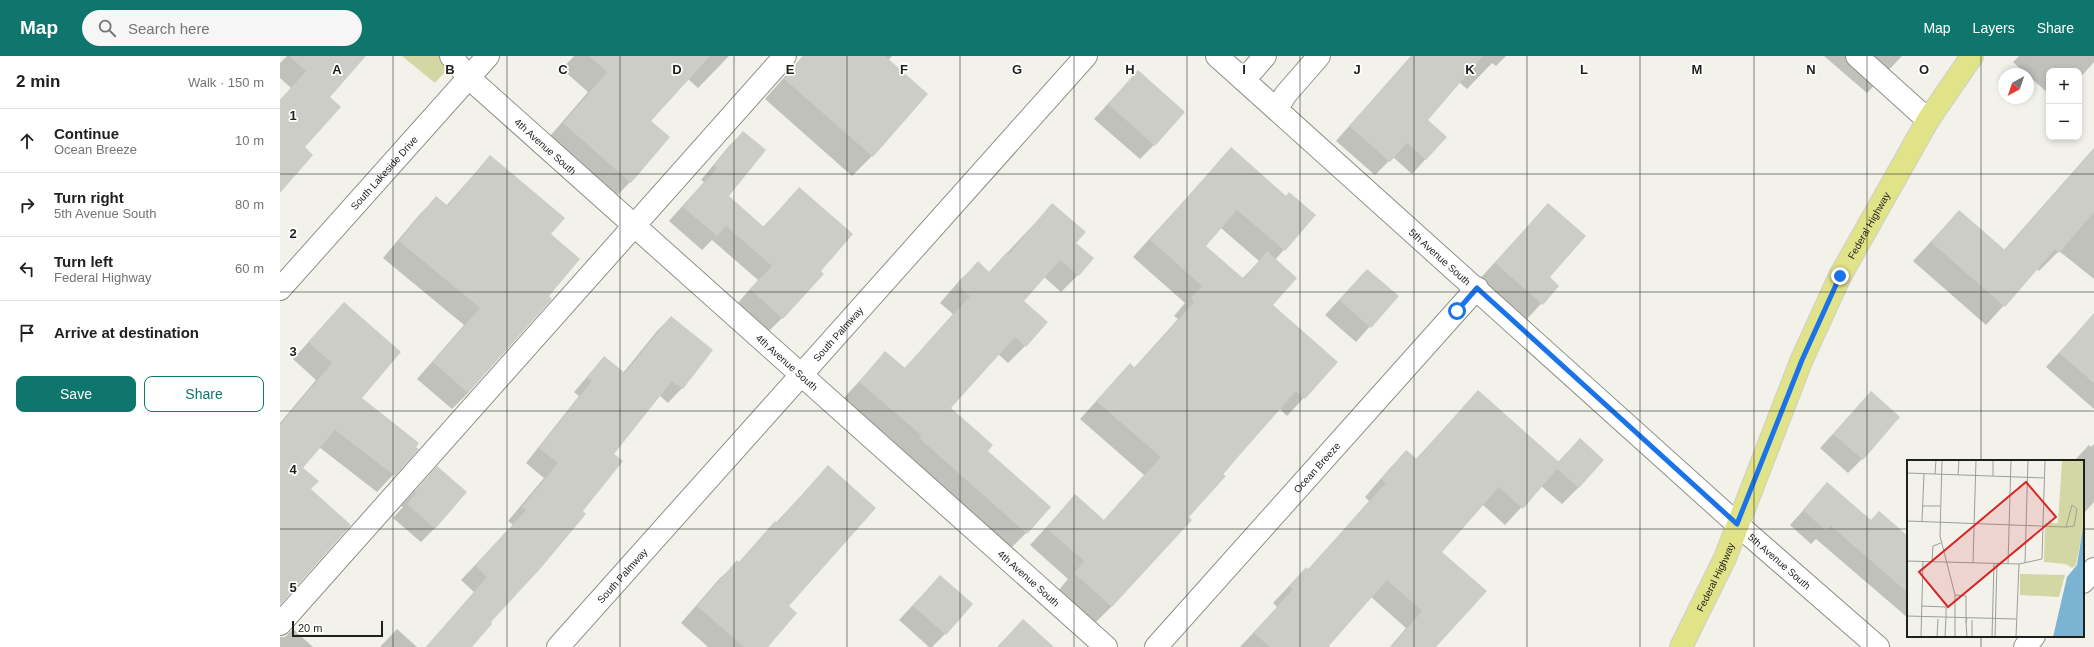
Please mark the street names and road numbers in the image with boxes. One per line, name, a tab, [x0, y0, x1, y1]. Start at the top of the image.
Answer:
street label: 4th Avenue South	[512, 116, 578, 177]
street label: South Lakeside Drive	[348, 133, 420, 212]
street label: Federal Highway	[1846, 190, 1892, 261]
street label: 5th Avenue South	[1407, 227, 1473, 288]
street label: South Palmway	[811, 305, 865, 364]
street label: 4th Avenue South	[754, 332, 820, 393]
street label: Ocean Breeze	[1292, 440, 1343, 495]
street label: 5th Avenue South	[1746, 531, 1812, 592]
street label: Federal Highway	[1694, 541, 1736, 613]
street label: South Palmway	[595, 546, 650, 605]
street label: 4th Avenue South	[995, 548, 1061, 609]

